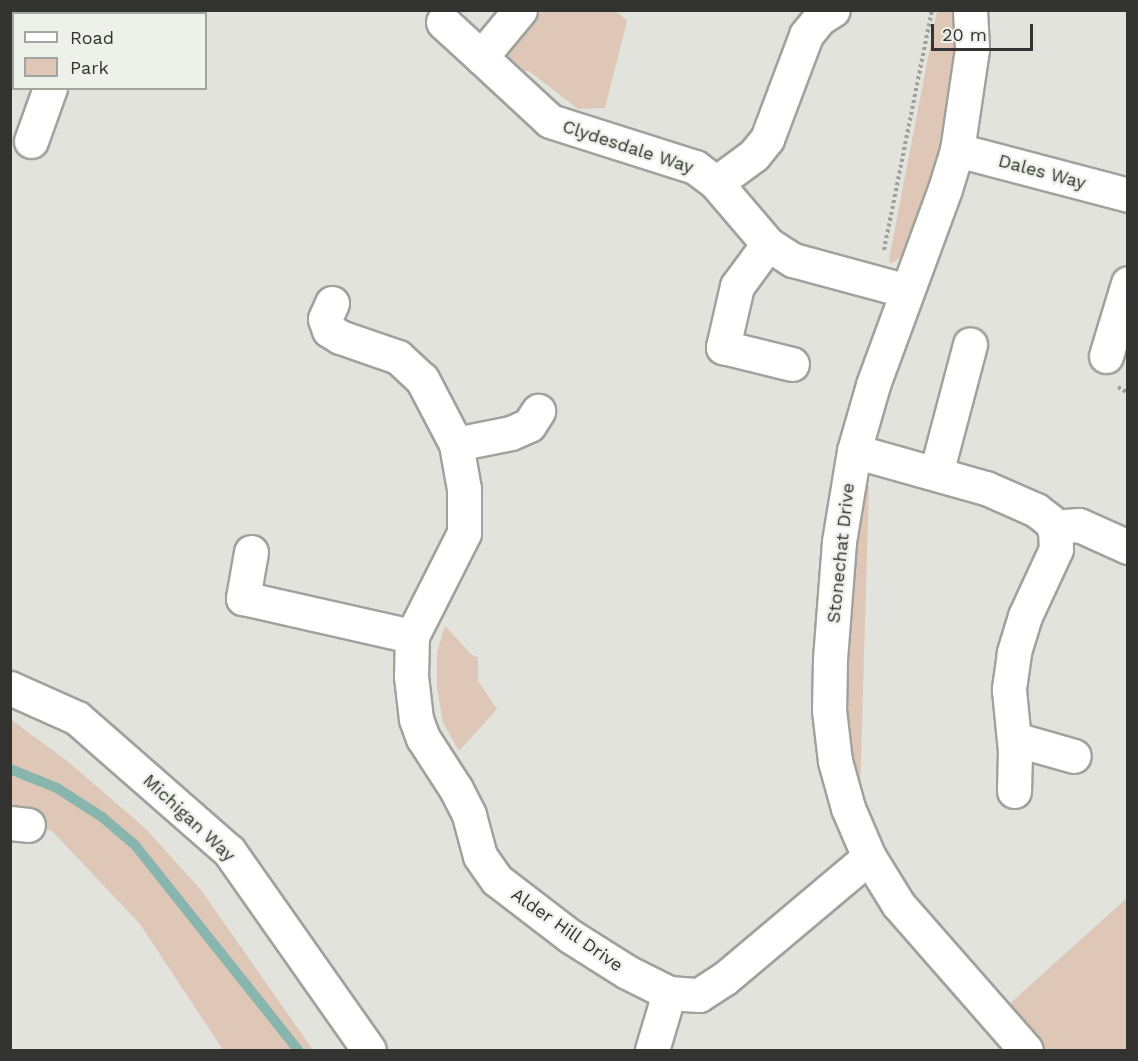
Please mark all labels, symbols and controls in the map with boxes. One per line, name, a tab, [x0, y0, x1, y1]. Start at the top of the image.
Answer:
legend	[12, 12, 207, 90]
scale bar	[934, 12, 1036, 50]
text: 20 m	[942, 24, 987, 45]
text: Road	[70, 27, 114, 48]
text: Park	[70, 57, 109, 78]
street label: Clydesdale Way	[560, 116, 696, 178]
street label: Dales Way	[996, 150, 1088, 194]
street label: Stonechat Drive	[823, 482, 859, 624]
street label: Michigan Way	[138, 770, 240, 866]
street label: Alder Hill Drive	[507, 883, 627, 977]

